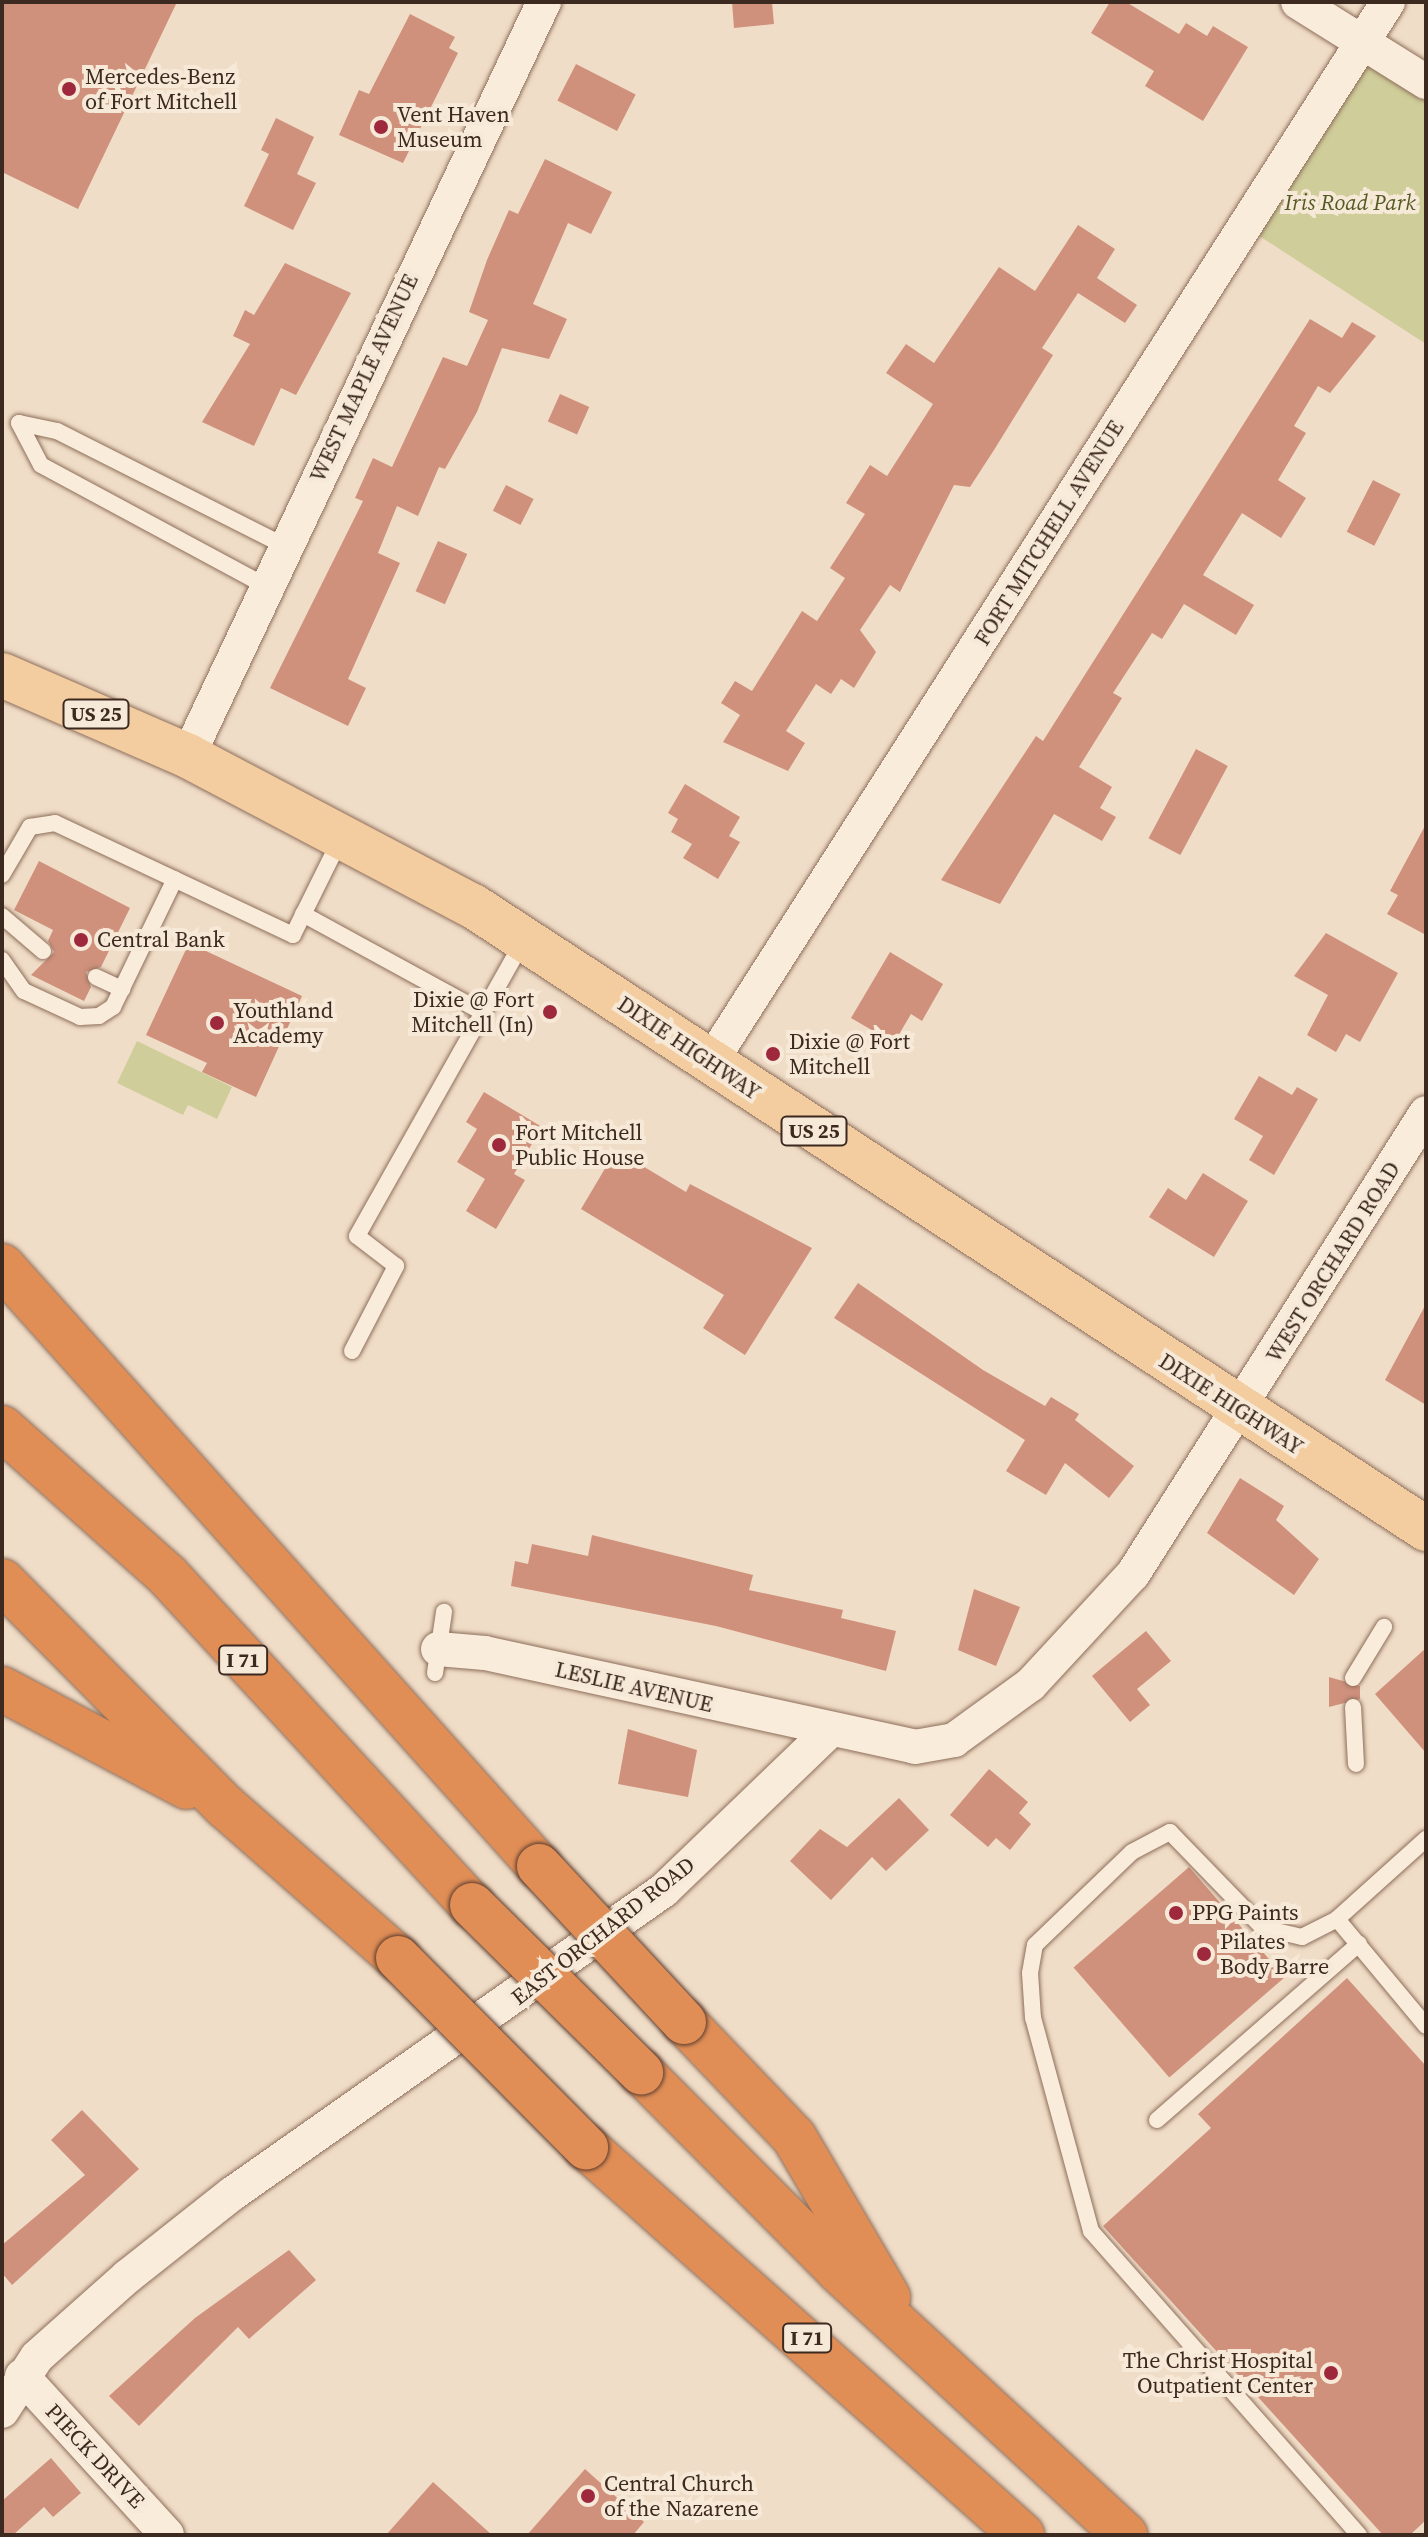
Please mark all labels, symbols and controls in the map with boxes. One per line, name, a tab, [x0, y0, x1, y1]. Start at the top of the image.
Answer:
place label: Mercedes-Benz of Fort Mitchell	[85, 63, 237, 114]
marker: Mercedes-Benz of Fort Mitchell	[60, 80, 78, 98]
place label: Vent Haven Museum	[397, 101, 510, 152]
marker: Vent Haven Museum	[372, 118, 390, 136]
park label: Iris Road Park	[1284, 190, 1416, 216]
street label: WEST MAPLE AVENUE	[304, 270, 424, 486]
street label: FORT MITCHELL AVENUE	[969, 415, 1129, 651]
road number: US 25	[62, 698, 130, 730]
place label: Central Bank	[97, 927, 225, 953]
marker: Central Bank	[72, 931, 90, 949]
place label: Dixie @ Fort Mitchell (In)	[411, 986, 534, 1038]
street label: DIXIE HIGHWAY	[613, 991, 765, 1105]
place label: Youthland Academy	[233, 997, 333, 1048]
marker: Dixie @ Fort Mitchell (In)	[541, 1003, 559, 1021]
marker: Youthland Academy	[208, 1014, 226, 1032]
place label: Dixie @ Fort Mitchell	[789, 1028, 910, 1080]
marker: Dixie @ Fort Mitchell	[764, 1045, 782, 1063]
road number: US 25	[780, 1115, 848, 1147]
place label: Fort Mitchell Public House	[515, 1119, 645, 1170]
marker: Fort Mitchell Public House	[490, 1136, 508, 1154]
street label: WEST ORCHARD ROAD	[1260, 1157, 1406, 1367]
street label: DIXIE HIGHWAY	[1154, 1348, 1308, 1460]
road number: I 71	[217, 1644, 269, 1676]
street label: LESLIE AVENUE	[553, 1656, 715, 1718]
street label: EAST ORCHARD ROAD	[506, 1851, 700, 2011]
place label: PPG Paints	[1192, 1900, 1298, 1926]
marker: PPG Paints	[1167, 1904, 1185, 1922]
place label: Pilates Body Barre	[1220, 1928, 1329, 1980]
marker: Pilates Body Barre	[1195, 1945, 1213, 1963]
road number: I 71	[781, 2322, 833, 2354]
place label: The Christ Hospital Outpatient Center	[1123, 2347, 1313, 2398]
marker: The Christ Hospital Outpatient Center	[1320, 2362, 1342, 2384]
street label: PIECK DRIVE	[40, 2398, 150, 2514]
place label: Central Church of the Nazarene	[604, 2470, 759, 2522]
marker: Central Church of the Nazarene	[579, 2487, 597, 2505]

